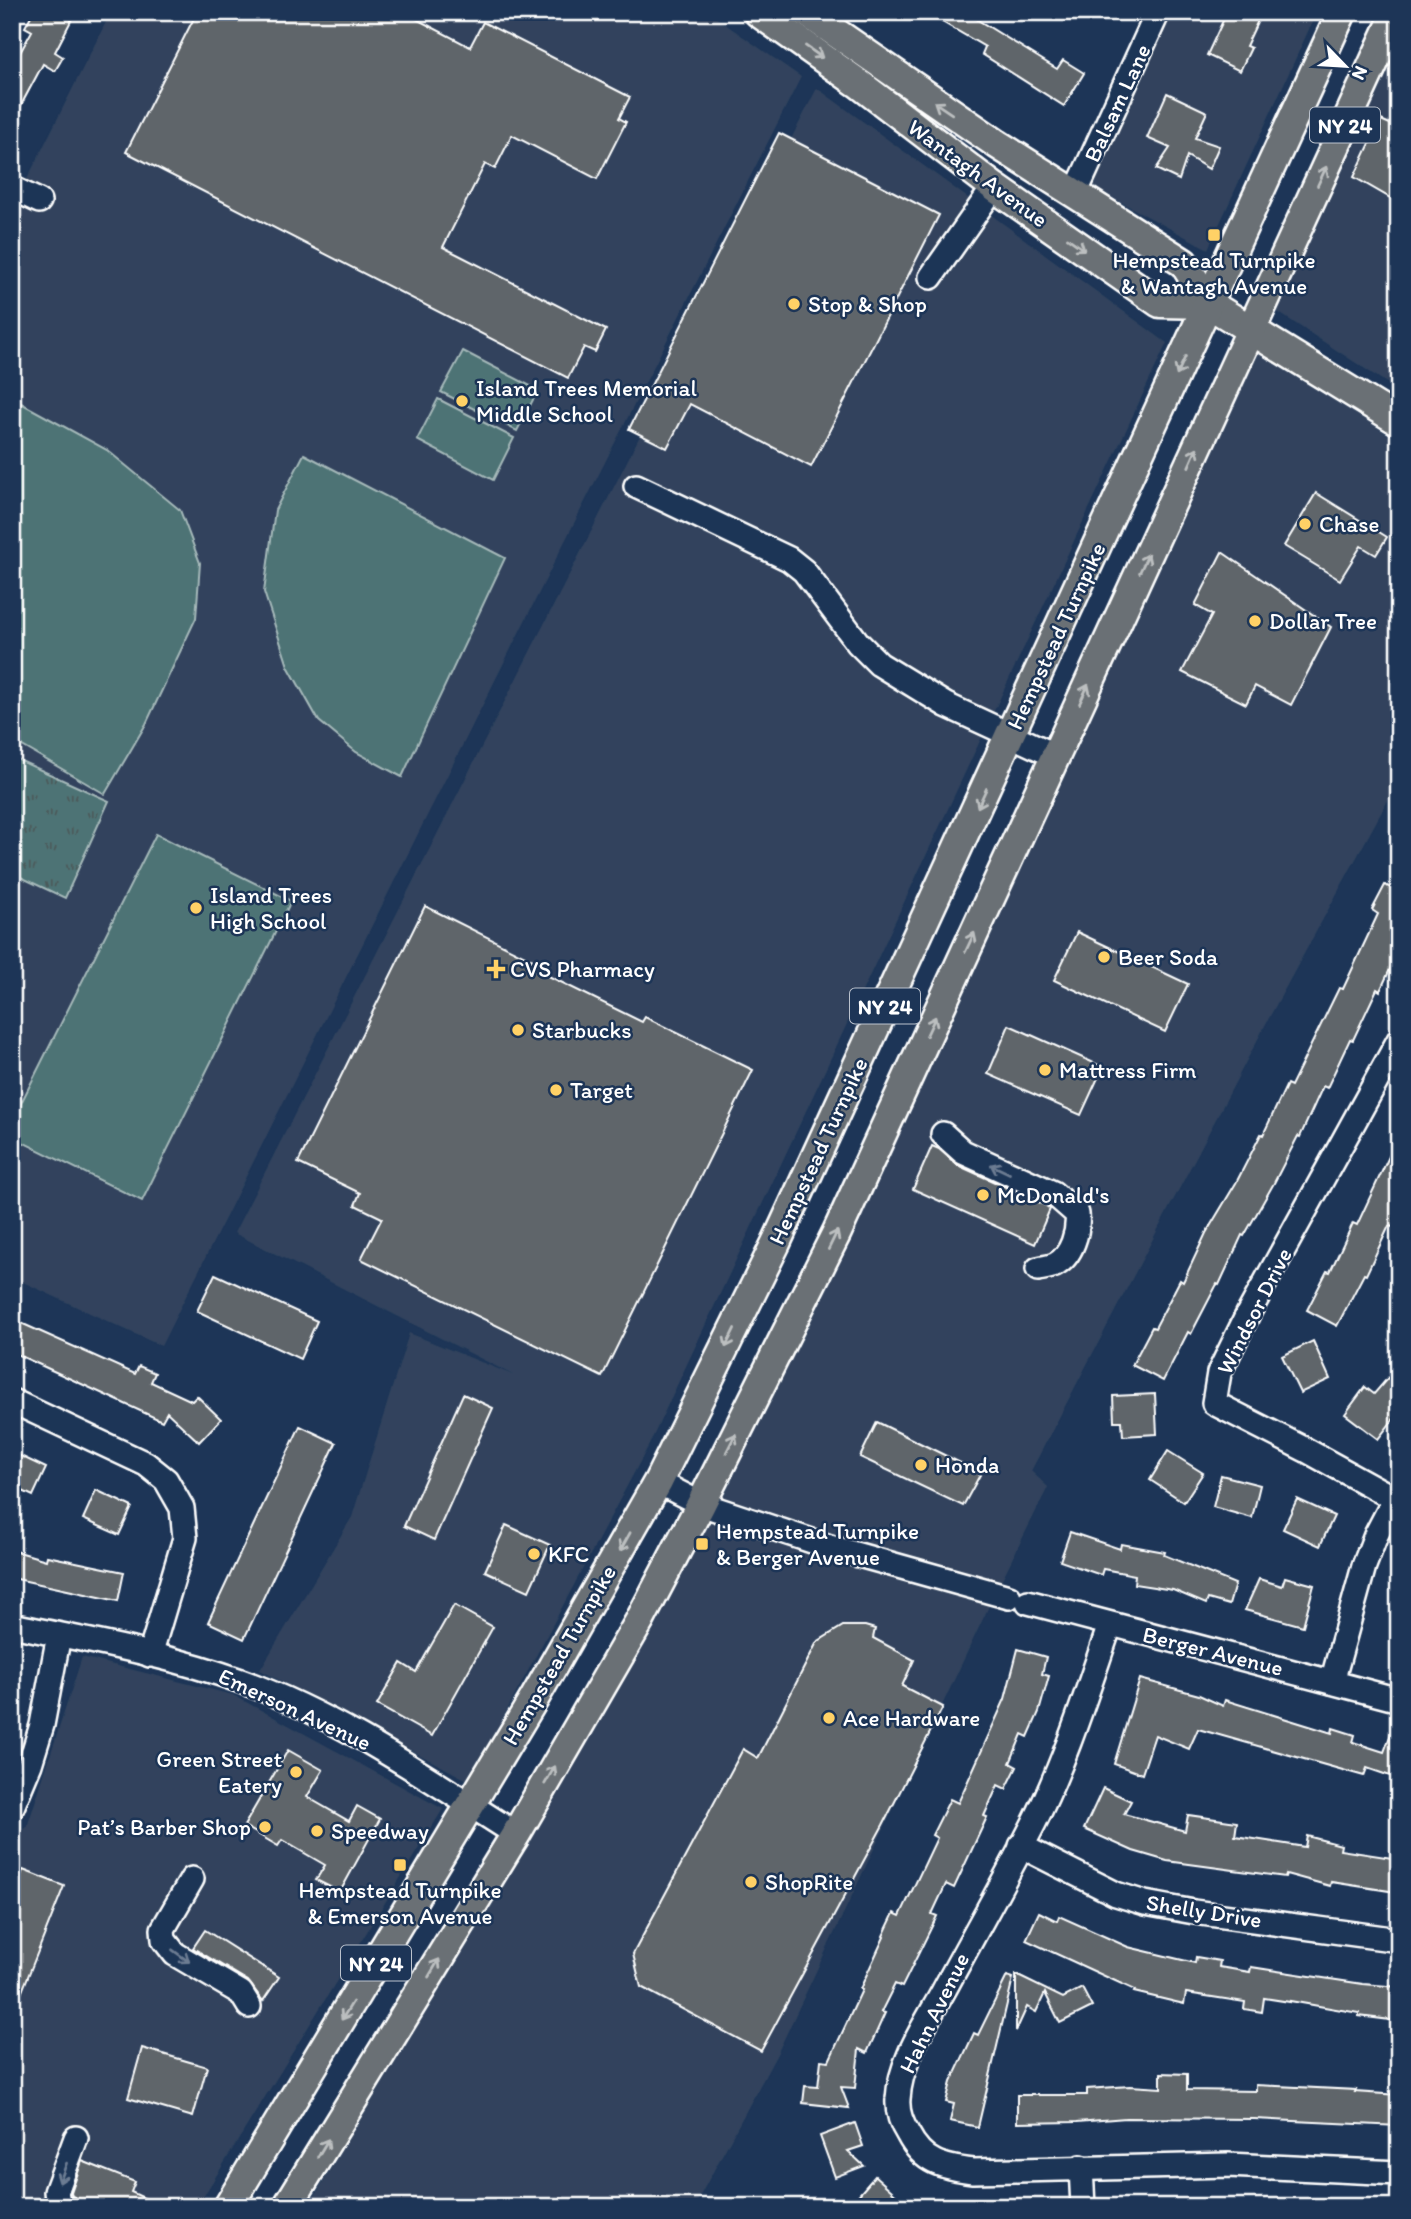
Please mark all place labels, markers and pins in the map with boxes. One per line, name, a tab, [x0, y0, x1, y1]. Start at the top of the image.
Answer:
marker: Hempstead Turnpike & Wantagh Avenue	[1206, 227, 1222, 243]
place label: Hempstead Turnpike & Wantagh Avenue	[1112, 246, 1316, 300]
place label: Stop & Shop	[808, 290, 927, 318]
marker: Stop & Shop	[786, 296, 802, 312]
place label: Island Trees Memorial Middle School	[476, 374, 697, 428]
marker: Island Trees Memorial Middle School	[454, 393, 470, 409]
place label: Chase	[1319, 510, 1379, 538]
marker: Chase	[1297, 516, 1313, 532]
place label: Dollar Tree	[1269, 607, 1377, 635]
marker: Dollar Tree	[1247, 613, 1263, 629]
place label: Island Trees High School	[210, 881, 332, 935]
marker: Island Trees High School	[188, 900, 204, 916]
place label: Beer Soda	[1118, 943, 1218, 971]
marker: Beer Soda	[1096, 949, 1112, 965]
place label: CVS Pharmacy	[510, 955, 655, 983]
marker: CVS Pharmacy	[488, 961, 504, 977]
place label: Starbucks	[532, 1016, 632, 1044]
marker: Starbucks	[510, 1022, 526, 1038]
place label: Mattress Firm	[1059, 1056, 1197, 1084]
marker: Mattress Firm	[1037, 1062, 1053, 1078]
place label: Target	[570, 1076, 633, 1104]
marker: Target	[548, 1082, 564, 1098]
place label: McDonald's	[997, 1181, 1110, 1209]
marker: McDonald's	[975, 1187, 991, 1203]
place label: Honda	[935, 1451, 999, 1479]
marker: Honda	[913, 1457, 929, 1473]
place label: Hempstead Turnpike & Berger Avenue	[716, 1517, 919, 1571]
marker: Hempstead Turnpike & Berger Avenue	[694, 1536, 710, 1552]
place label: KFC	[548, 1540, 589, 1568]
marker: KFC	[526, 1546, 542, 1562]
place label: Ace Hardware	[843, 1704, 980, 1732]
marker: Ace Hardware	[821, 1710, 837, 1726]
place label: Green Street Eatery	[156, 1745, 282, 1799]
marker: Green Street Eatery	[288, 1764, 304, 1780]
place label: Pat’s Barber Shop	[77, 1813, 251, 1841]
place label: Speedway	[331, 1817, 429, 1845]
marker: Pat’s Barber Shop	[257, 1819, 273, 1835]
marker: Speedway	[309, 1823, 325, 1839]
marker: Hempstead Turnpike & Emerson Avenue	[392, 1857, 408, 1873]
place label: ShopRite	[765, 1868, 853, 1896]
marker: ShopRite	[743, 1874, 759, 1890]
place label: Hempstead Turnpike & Emerson Avenue	[298, 1876, 502, 1930]

